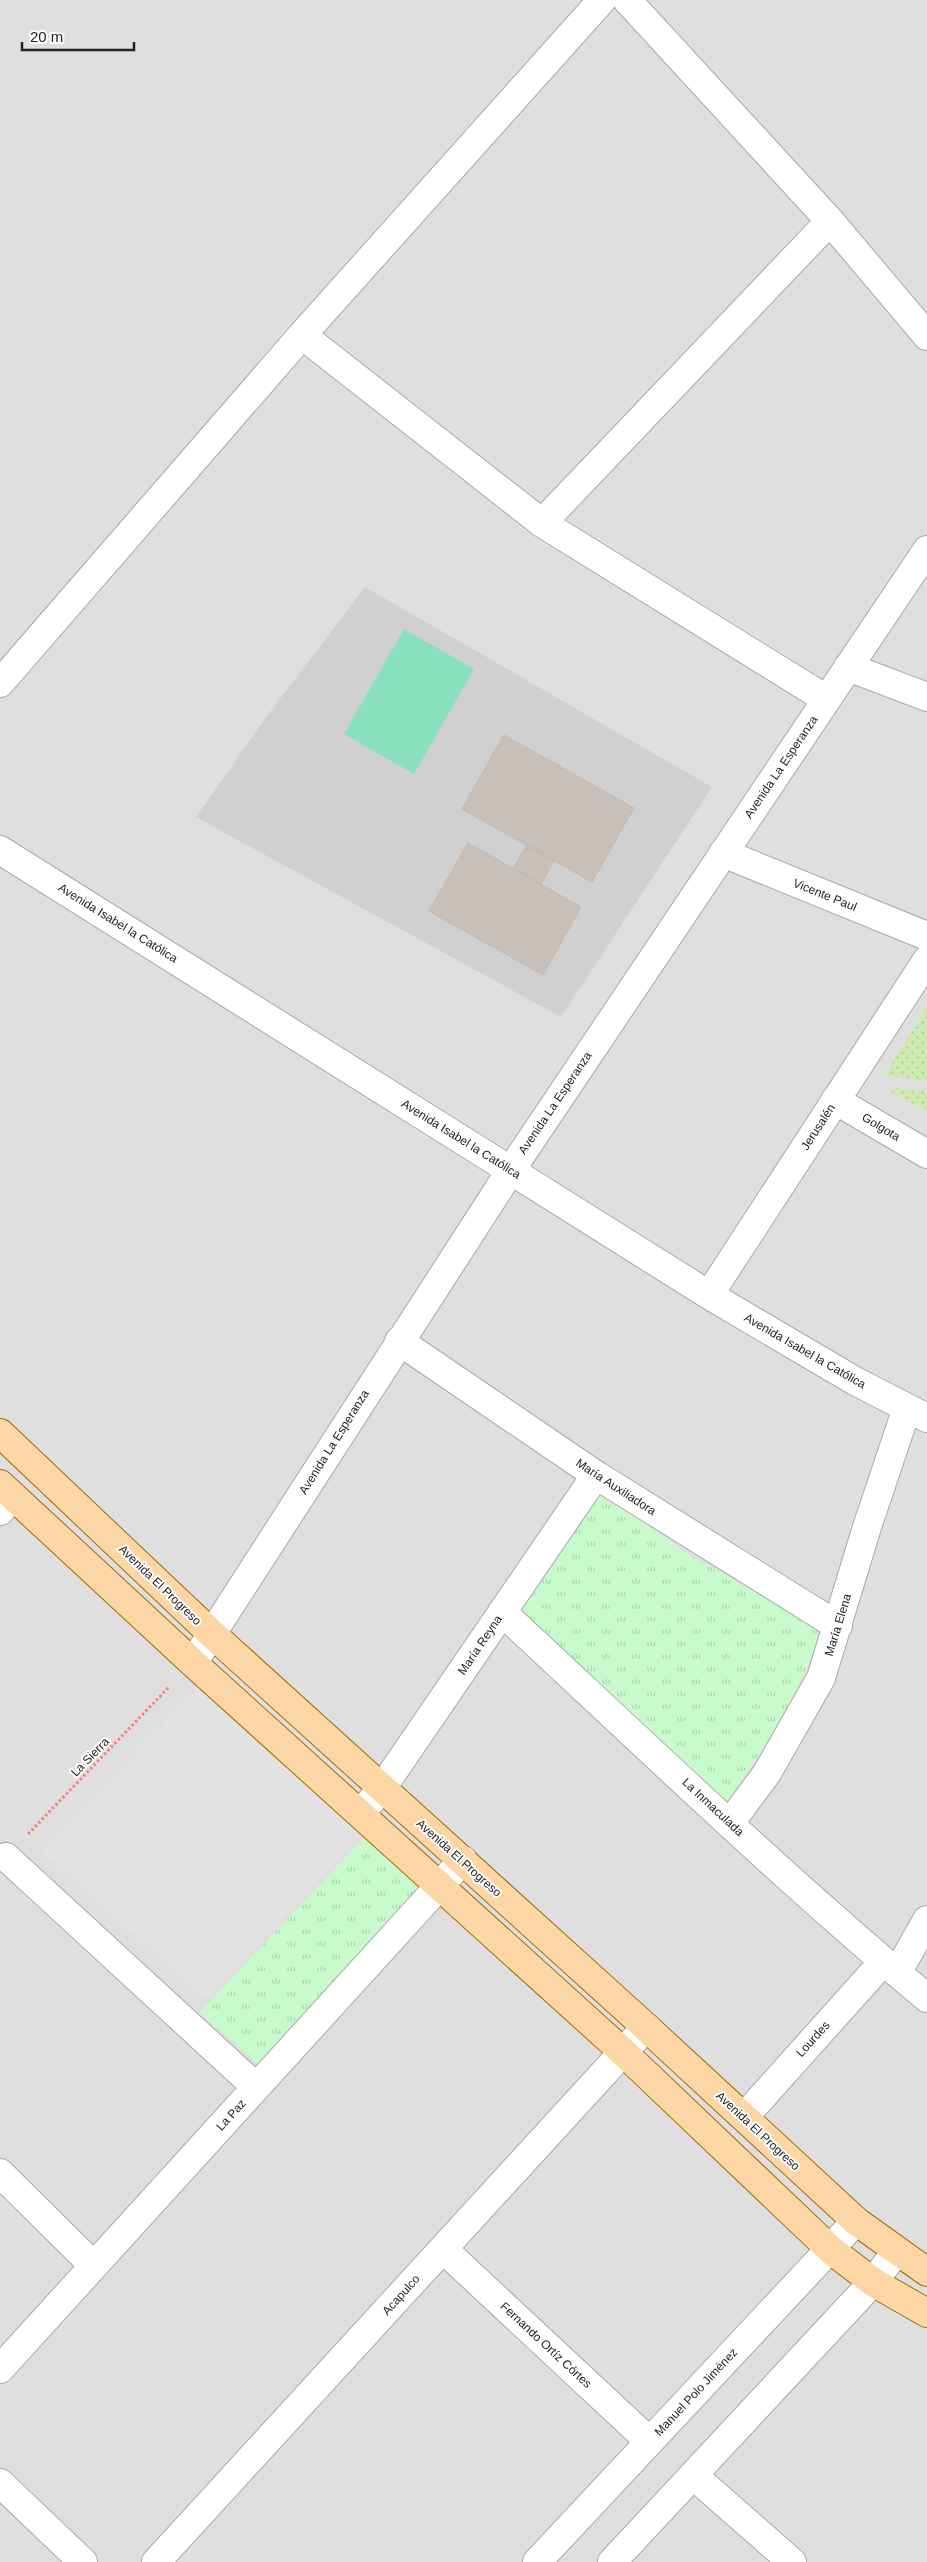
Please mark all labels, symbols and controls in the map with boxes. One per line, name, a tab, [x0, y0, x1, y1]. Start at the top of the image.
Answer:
scale bar	[22, 20, 135, 52]
text: 20 m	[30, 28, 63, 45]
street label: Avenida La Esperanza	[741, 713, 821, 821]
street label: Vicente Paul	[791, 876, 859, 914]
street label: Avenida Isabel la Católica	[56, 881, 180, 966]
street label: Avenida La Esperanza	[515, 1049, 595, 1157]
street label: Avenida Isabel la Católica	[399, 1097, 523, 1182]
street label: Jerusalén	[798, 1101, 838, 1153]
street label: Golgota	[859, 1110, 903, 1144]
street label: Avenida Isabel la Católica	[742, 1310, 868, 1392]
street label: Avenida La Esperanza	[296, 1387, 372, 1497]
street label: María Auxiliadora	[573, 1456, 659, 1518]
street label: Avenida El Progreso	[116, 1542, 204, 1628]
street label: María Elena	[822, 1592, 854, 1658]
street label: María Reyna	[455, 1612, 505, 1677]
street label: La Sierra	[68, 1734, 112, 1779]
street label: La Inmaculada	[679, 1775, 747, 1839]
street label: Avenida El Progreso	[414, 1816, 504, 1900]
street label: Lourdes	[793, 2018, 833, 2060]
street label: Avenida El Progreso	[713, 2089, 803, 2174]
street label: La Paz	[213, 2096, 249, 2134]
street label: Acapulco	[379, 2272, 423, 2318]
street label: Fernando Ortíz Córtes	[498, 2299, 594, 2391]
street label: Manuel Polo Jiménez	[652, 2345, 740, 2439]

